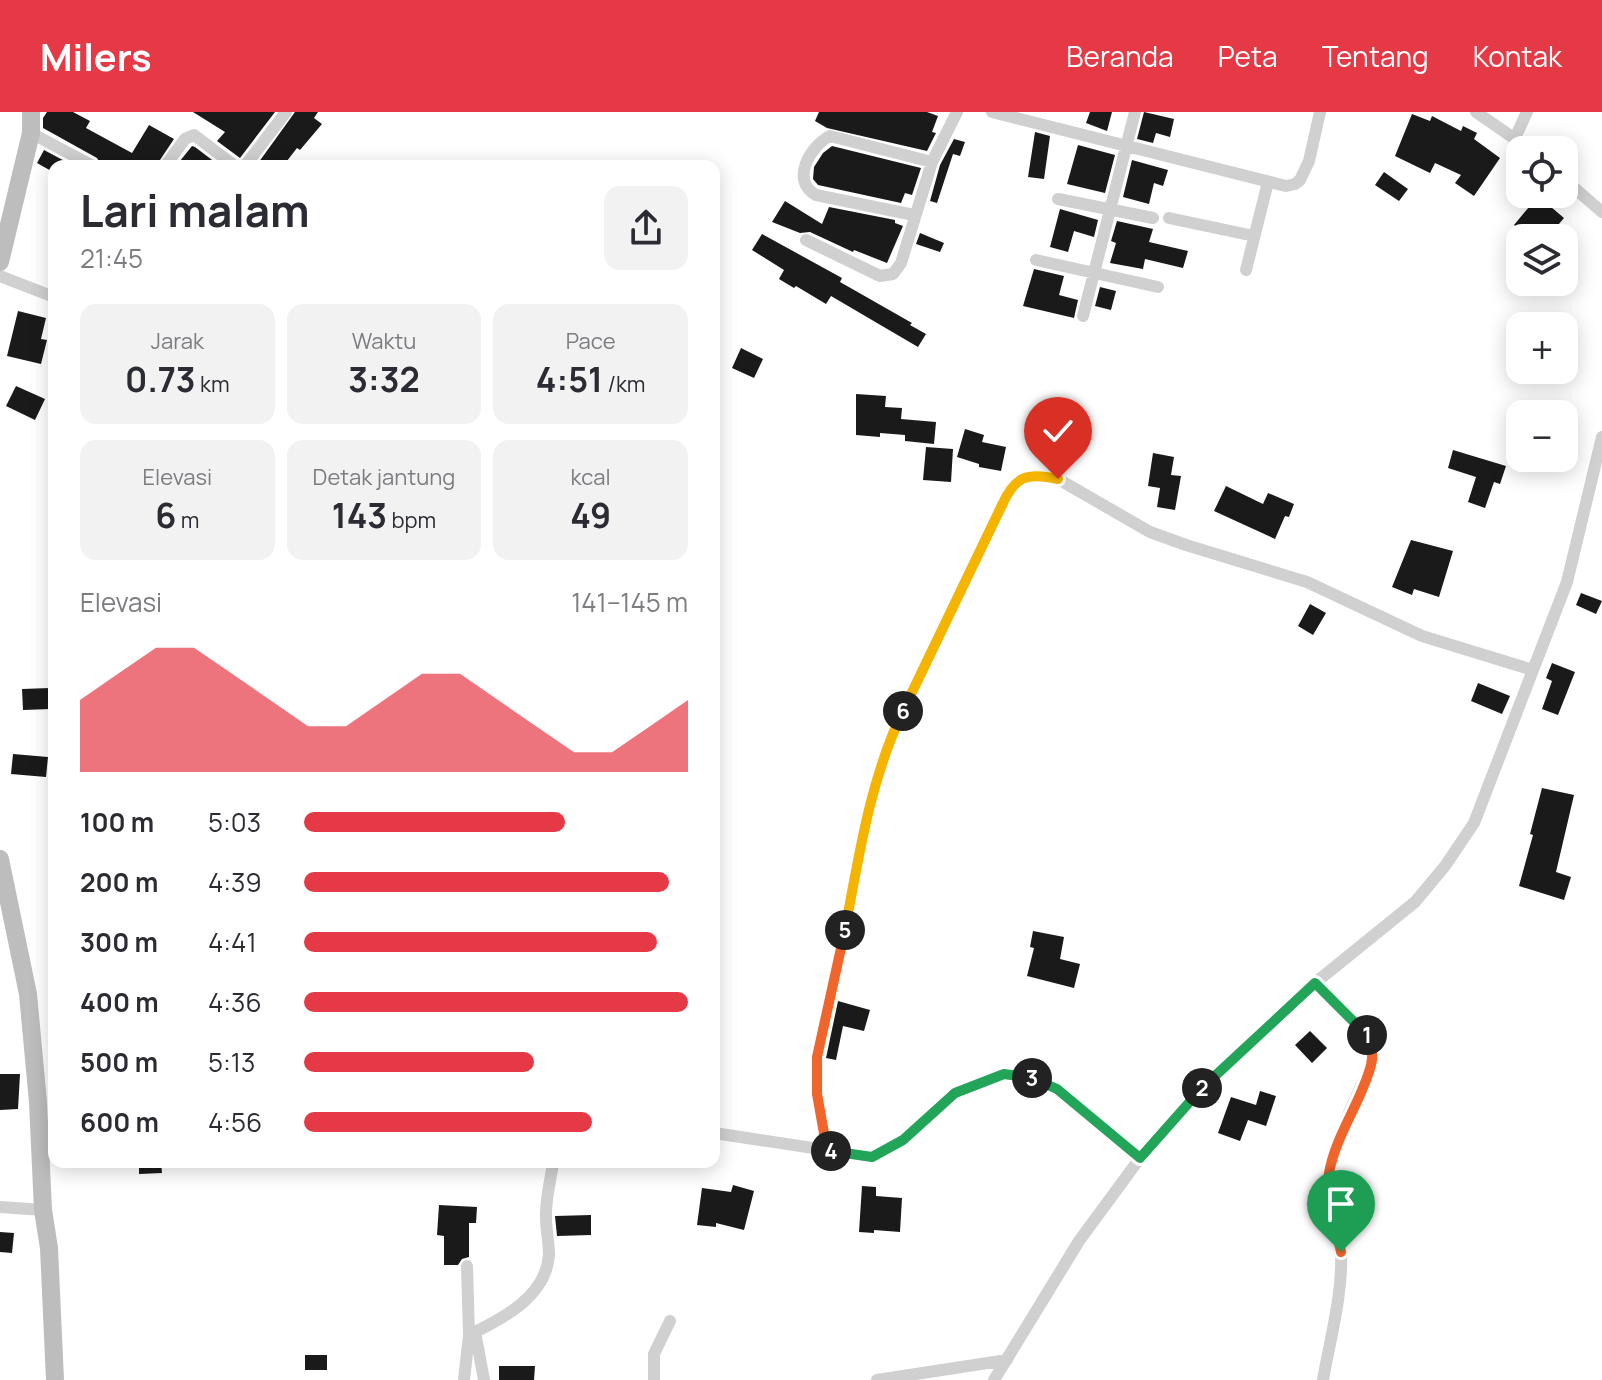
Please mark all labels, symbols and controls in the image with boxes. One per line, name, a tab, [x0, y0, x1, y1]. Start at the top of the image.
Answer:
text: Milers	[40, 30, 152, 82]
text: Beranda	[1066, 37, 1174, 75]
text: Peta	[1218, 37, 1278, 75]
text: Tentang	[1322, 37, 1429, 75]
text: Kontak	[1473, 37, 1562, 75]
map controls	[1506, 136, 1578, 472]
button: locate	[1506, 136, 1578, 208]
text: Lari malam	[80, 180, 310, 240]
button: share	[604, 186, 688, 270]
button: layers	[1506, 224, 1578, 296]
text: 21:45	[80, 240, 143, 276]
button: +	[1506, 312, 1578, 384]
text: Jarak	[151, 326, 204, 356]
text: Waktu	[352, 326, 416, 356]
text: Pace	[566, 326, 616, 356]
text: 0.73	[125, 356, 196, 402]
text: 3:32	[348, 356, 420, 402]
text: 4:51	[536, 356, 603, 402]
text: km	[196, 369, 230, 399]
text: /km	[603, 369, 645, 399]
pin	[1024, 397, 1092, 479]
button: −	[1506, 400, 1578, 472]
icon: check	[1036, 409, 1080, 453]
text: Elevasi	[143, 462, 212, 492]
text: Detak jantung	[313, 462, 455, 492]
text: kcal	[571, 462, 611, 492]
text: 6	[155, 492, 176, 538]
text: 143	[332, 492, 387, 538]
text: 49	[570, 492, 611, 538]
text: m	[176, 505, 199, 535]
text: bpm	[387, 505, 436, 535]
text: Elevasi	[80, 584, 162, 620]
text: 141–145 m	[571, 584, 688, 620]
pin: 6	[883, 691, 923, 731]
text: 6	[896, 696, 910, 726]
text: 100 m	[80, 804, 154, 840]
text: 5:03	[208, 804, 261, 840]
text: 200 m	[80, 864, 158, 900]
text: 4:39	[208, 864, 262, 900]
pin: 5	[825, 910, 865, 950]
text: 5	[839, 915, 851, 945]
text: 300 m	[80, 924, 158, 960]
text: 4:41	[208, 924, 257, 960]
text: 400 m	[80, 984, 159, 1020]
text: 4:36	[208, 984, 262, 1020]
pin: 1	[1347, 1015, 1387, 1055]
text: 1	[1362, 1020, 1372, 1050]
text: 500 m	[80, 1044, 158, 1080]
text: 5:13	[208, 1044, 255, 1080]
pin: 3	[1012, 1058, 1052, 1098]
text: 3	[1026, 1063, 1038, 1093]
pin: 2	[1182, 1068, 1222, 1108]
text: 2	[1195, 1073, 1209, 1103]
text: 600 m	[80, 1104, 159, 1140]
text: 4:56	[208, 1104, 262, 1140]
pin: 4	[811, 1131, 851, 1171]
text: 4	[824, 1136, 838, 1166]
pin	[1307, 1170, 1375, 1252]
icon: arrive	[1319, 1182, 1363, 1226]

